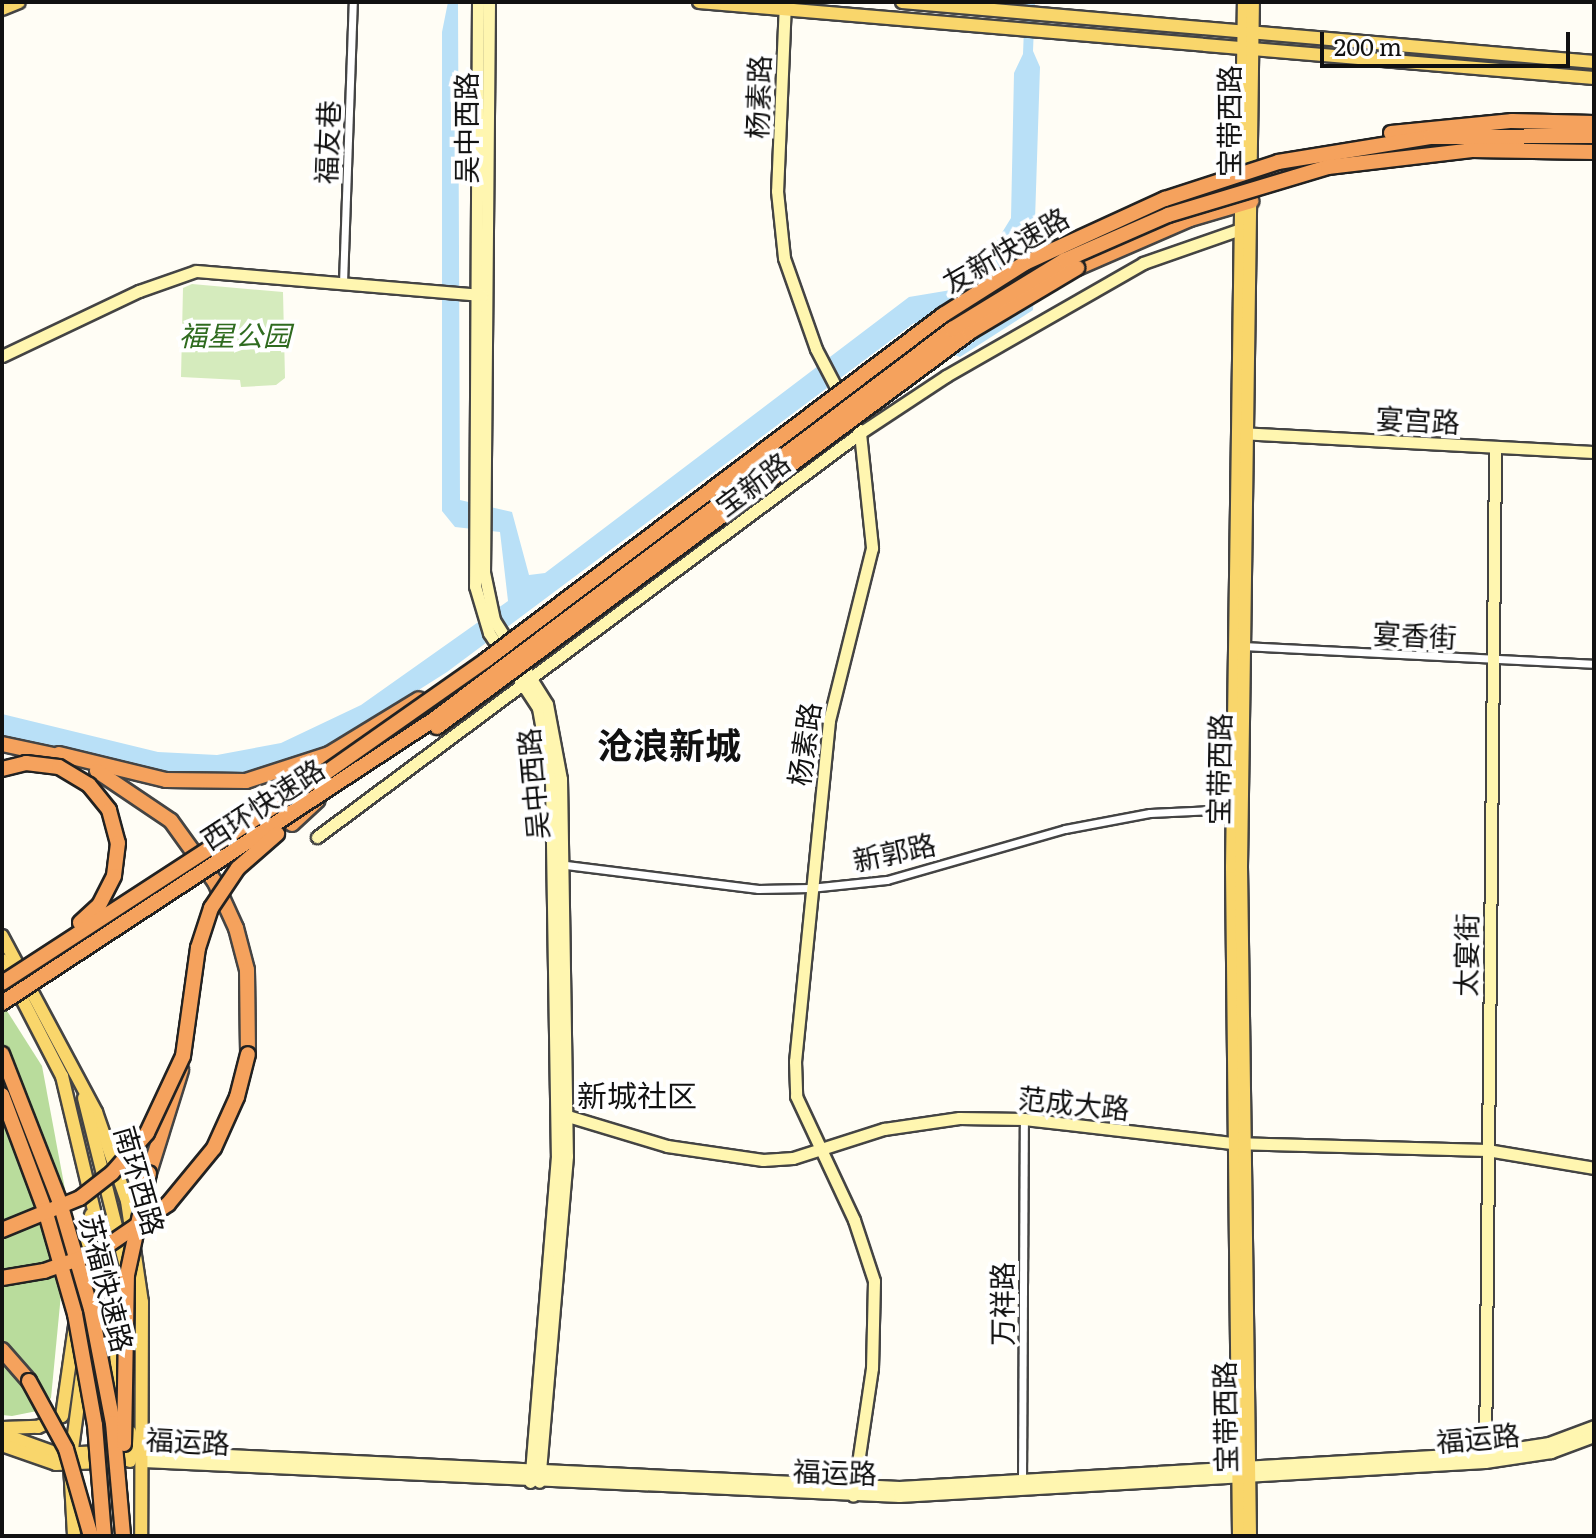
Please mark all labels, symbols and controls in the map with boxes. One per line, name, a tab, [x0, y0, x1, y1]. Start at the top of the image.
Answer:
scale bar	[1324, 16, 1574, 66]
text: 200 m	[1334, 28, 1402, 63]
street label: 杨素路	[739, 54, 775, 140]
street label: 宝带西路	[1211, 65, 1245, 177]
street label: 吴中西路	[448, 72, 482, 184]
street label: 福友巷	[308, 99, 344, 185]
street label: 友新快速路	[936, 199, 1074, 299]
park label: 福星公园	[179, 317, 291, 351]
street label: 宴宫路	[1375, 400, 1461, 438]
street label: 宝新路	[708, 444, 796, 522]
street label: 宴香街	[1372, 615, 1458, 653]
street label: 杨素路	[781, 700, 825, 788]
street label: 宝带西路	[1200, 713, 1236, 825]
district label: 沧浪新城	[597, 722, 741, 766]
street label: 吴中西路	[510, 727, 554, 841]
street label: 西环快速路	[194, 751, 330, 855]
street label: 新郭路	[849, 826, 939, 876]
street label: 太宴街	[1447, 913, 1483, 997]
district label: 新城社区	[577, 1076, 697, 1112]
street label: 范成大路	[1017, 1079, 1131, 1125]
street label: 南环西路	[109, 1122, 173, 1238]
street label: 苏福快速路	[75, 1211, 141, 1355]
street label: 万祥路	[984, 1262, 1018, 1346]
street label: 宝带西路	[1206, 1361, 1242, 1473]
street label: 福运路	[1435, 1417, 1521, 1457]
street label: 福运路	[145, 1421, 231, 1459]
street label: 福运路	[792, 1453, 878, 1489]

